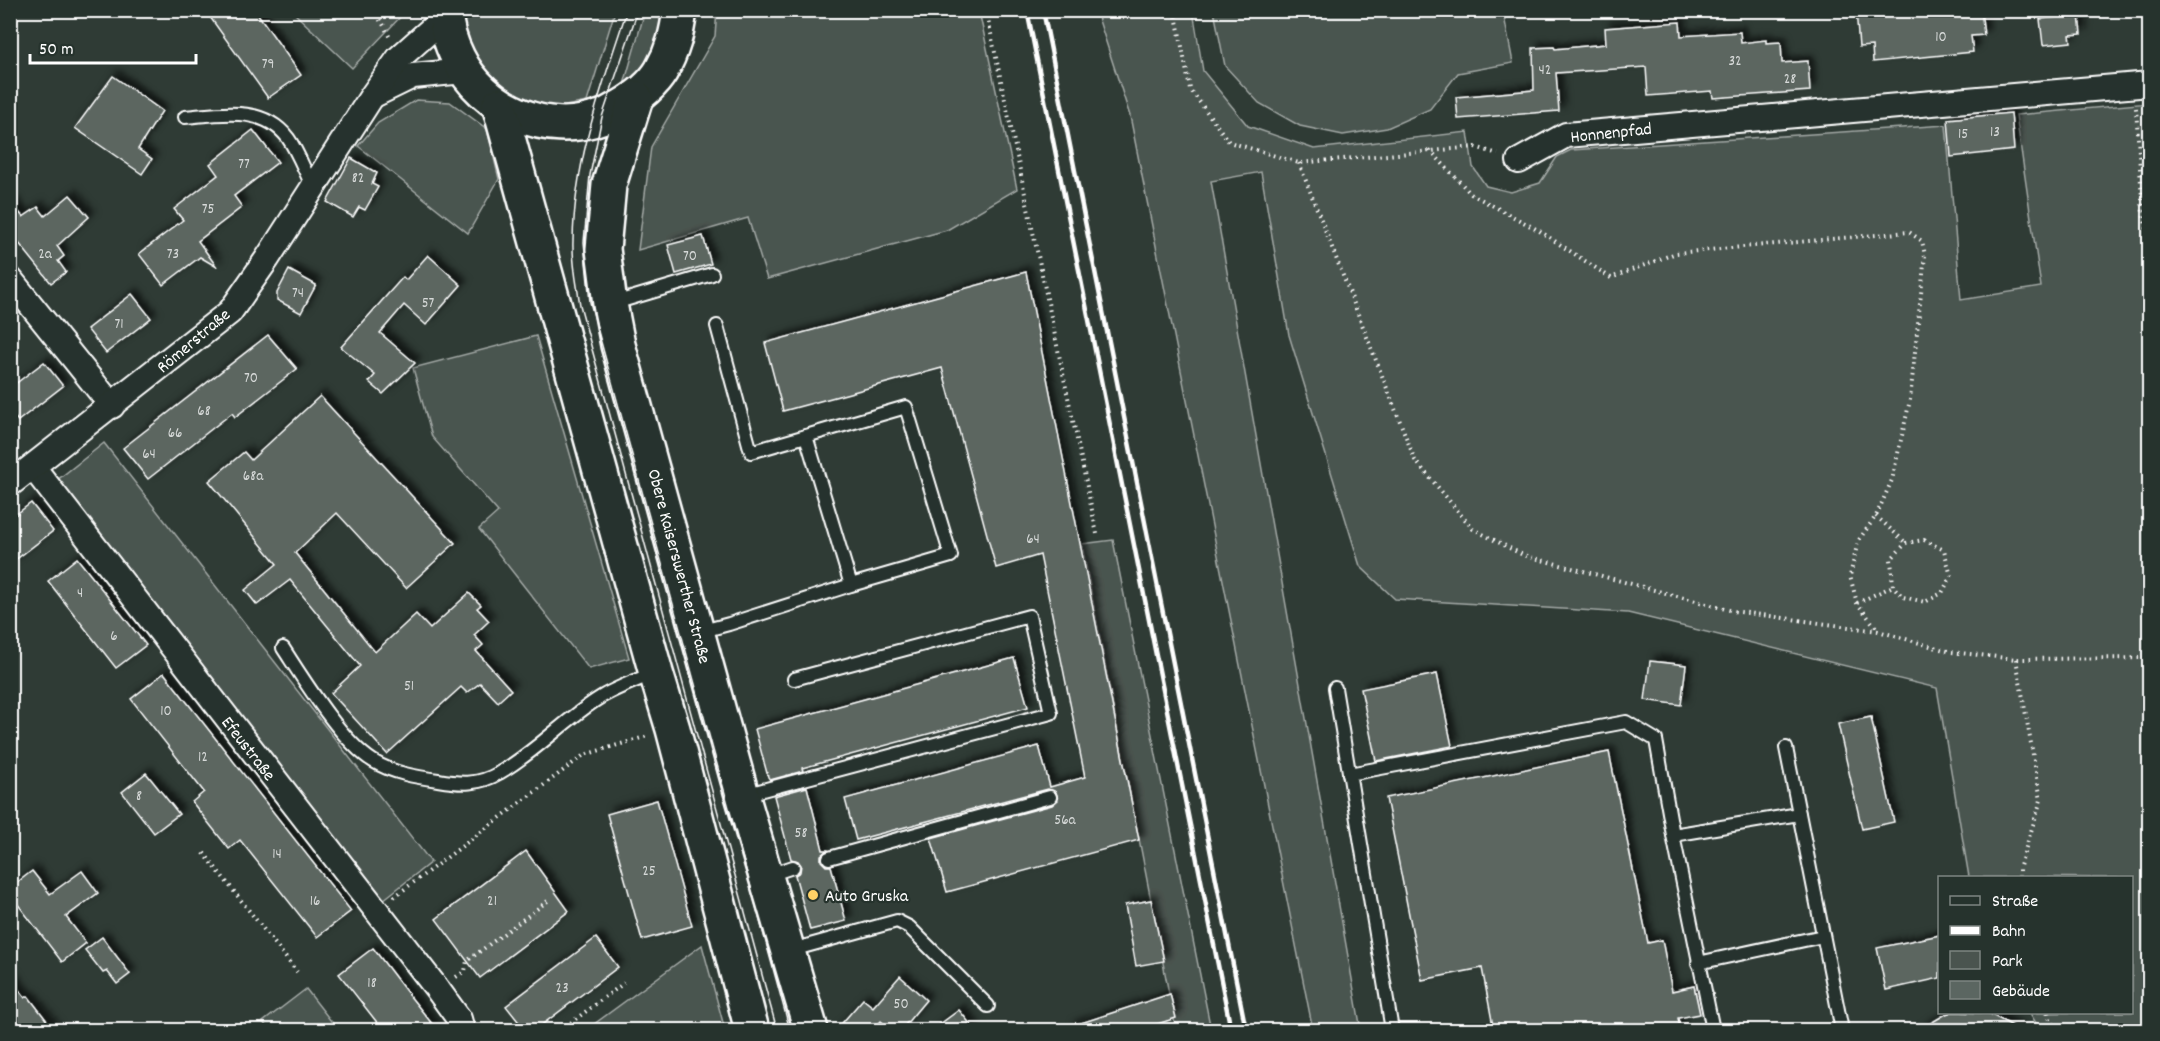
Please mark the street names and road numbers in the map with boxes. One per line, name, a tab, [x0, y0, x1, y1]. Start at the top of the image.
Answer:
street label: Honnenpfad	[1569, 118, 1653, 151]
street label: Römerstraße	[152, 304, 237, 380]
street label: Obere Kaiserswerther Straße	[640, 467, 716, 667]
street label: Efeustraße	[214, 712, 280, 787]

